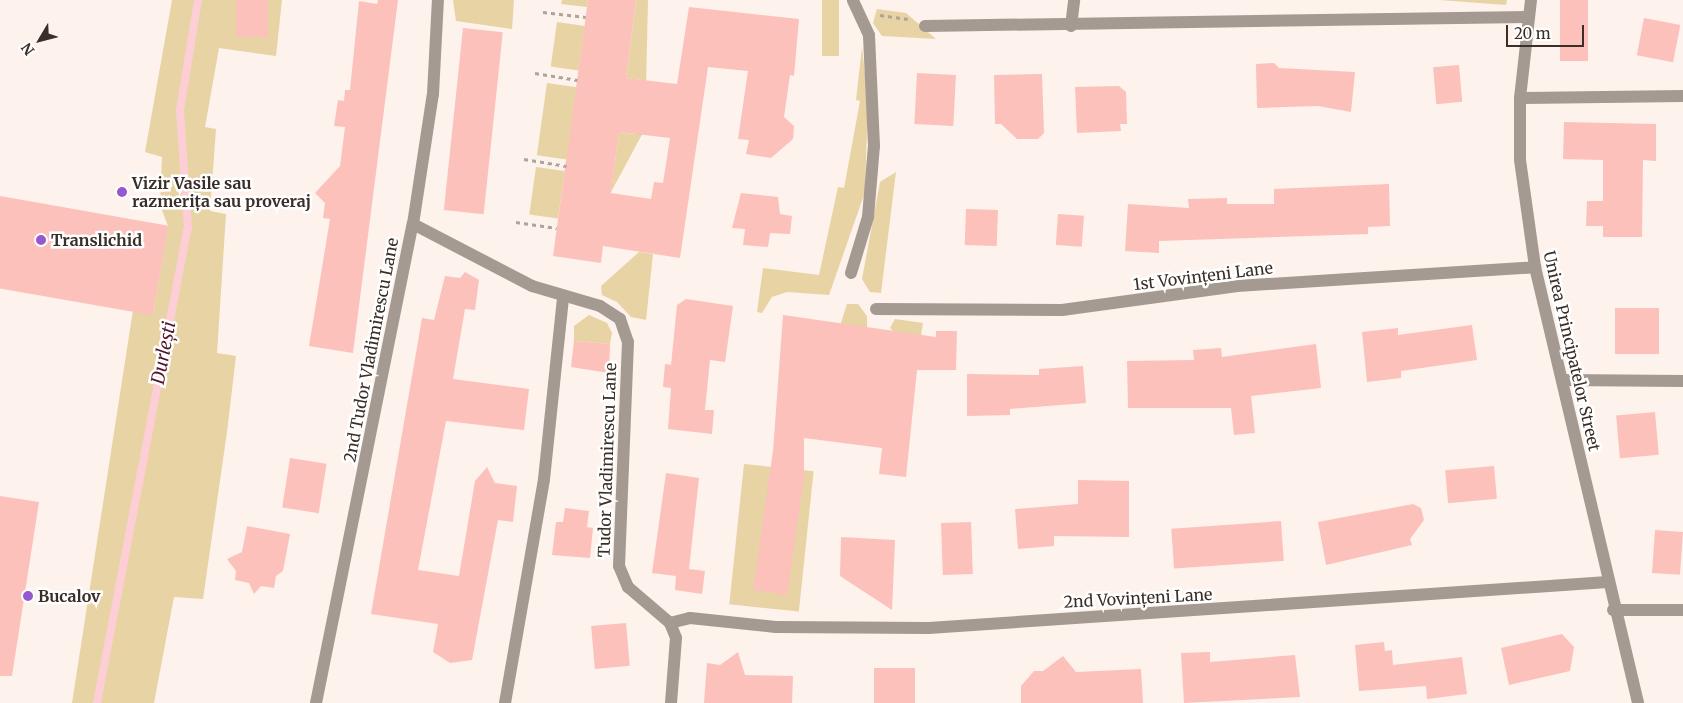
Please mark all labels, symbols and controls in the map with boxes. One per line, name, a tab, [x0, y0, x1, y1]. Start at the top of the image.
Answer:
north arrow	[15, 15, 65, 65]
scale bar	[1508, 15, 1586, 47]
text: 20 m	[1514, 24, 1551, 43]
text: N	[18, 39, 39, 59]
place label: Vizir Vasile sau razmerița sau proveraj	[132, 173, 311, 211]
marker: Vizir Vasile sau razmerița sau proveraj	[116, 186, 128, 198]
place label: Translichid	[51, 230, 142, 250]
marker: Translichid	[35, 234, 47, 246]
street label: 2nd Tudor Vladimirescu Lane	[340, 236, 402, 464]
street label: Unirea Principatelor Street	[1540, 249, 1604, 453]
street label: 1st Vovințeni Lane	[1132, 258, 1274, 294]
water label: Durlești	[147, 320, 181, 386]
street label: Tudor Vladimirescu Lane	[594, 362, 620, 558]
street label: 2nd Vovințeni Lane	[1063, 585, 1213, 611]
place label: Bucalov	[38, 586, 100, 606]
marker: Bucalov	[22, 590, 34, 602]

